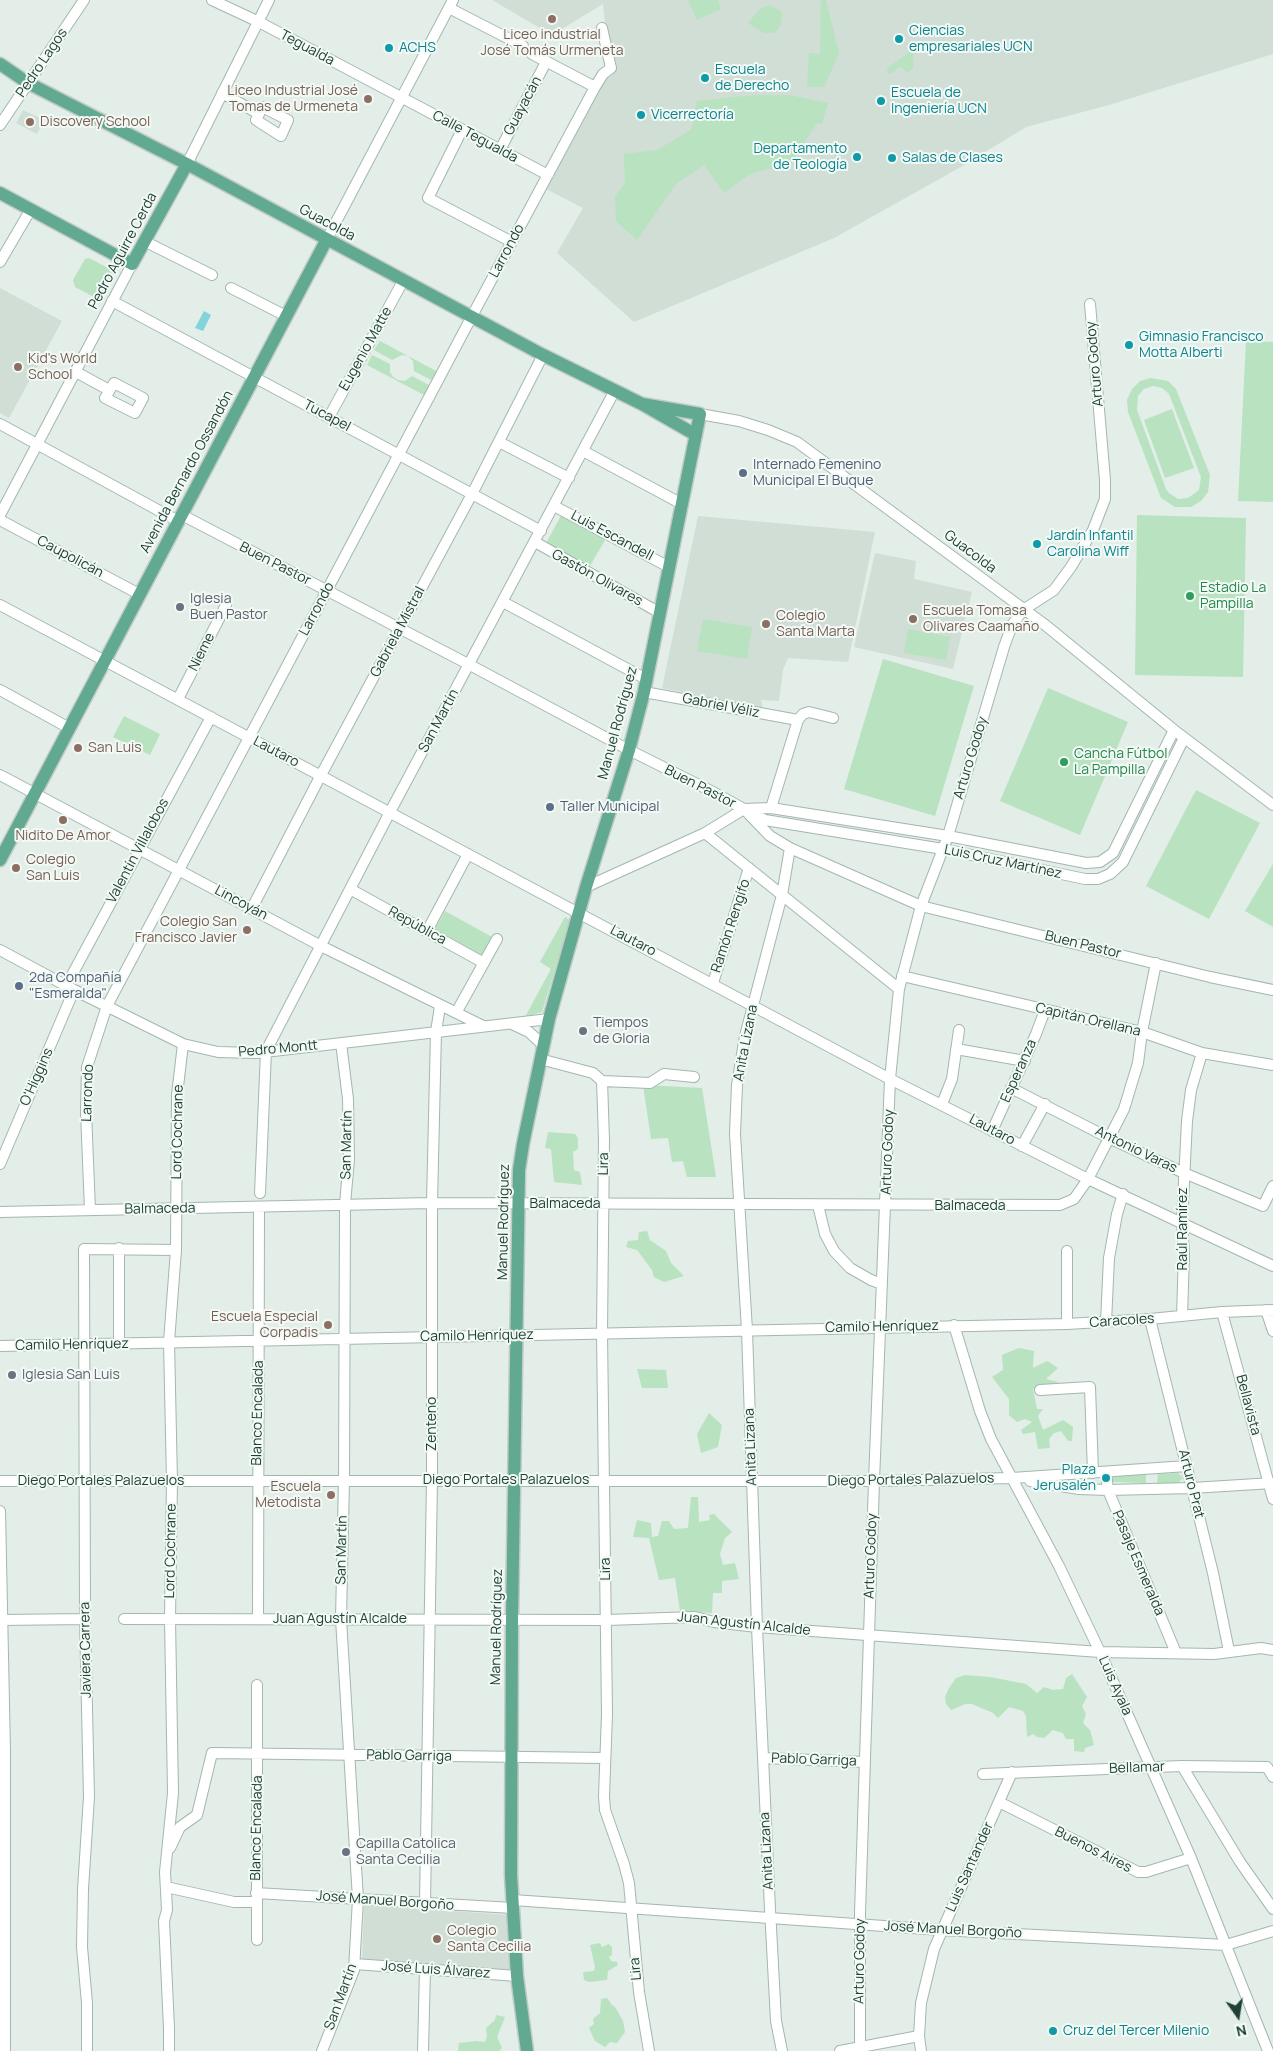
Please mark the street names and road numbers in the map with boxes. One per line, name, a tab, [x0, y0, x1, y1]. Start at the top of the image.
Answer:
street label: Pedro Lagos	[13, 25, 71, 101]
street label: Tegualda	[277, 27, 337, 69]
street label: Guayacán	[501, 74, 545, 138]
street label: Calle Tegualda	[429, 107, 521, 167]
street label: Pedro Aguirre Cerda	[85, 190, 161, 312]
street label: Guacolda	[296, 201, 358, 245]
street label: Larrondo	[486, 221, 528, 281]
street label: Eugenio Matte	[336, 304, 396, 394]
street label: Arturo Godoy	[1083, 321, 1107, 407]
street label: Avenida Bernardo Ossandón	[137, 388, 237, 556]
street label: Tucapel	[300, 397, 354, 435]
street label: Luis Escandell	[568, 507, 656, 565]
street label: Guacolda	[941, 527, 999, 577]
street label: Caupolicán	[34, 532, 106, 582]
street label: Buen Pastor	[236, 539, 314, 589]
street label: Gastón Olivares	[549, 546, 645, 610]
street label: Larrondo	[296, 579, 338, 639]
street label: Gabriela Mistral	[367, 584, 429, 680]
street label: Nieme	[185, 630, 219, 674]
street label: Manuel Rodríguez	[595, 665, 641, 781]
street label: San Martín	[415, 686, 463, 756]
street label: Gabriel Véliz	[681, 690, 761, 722]
street label: Arturo Godoy	[950, 715, 992, 801]
street label: Lautaro	[250, 733, 302, 771]
street label: Buen Pastor	[661, 762, 739, 812]
street label: Valentín Villalobos	[103, 796, 173, 906]
street label: Luis Cruz Martínez	[943, 841, 1063, 883]
street label: Ramón Rengifo	[708, 877, 754, 975]
street label: Lincoyán	[212, 882, 270, 924]
street label: República	[385, 903, 449, 949]
street label: Lautaro	[607, 922, 659, 960]
street label: Buen Pastor	[1043, 927, 1123, 963]
street label: Capitán Orellana	[1034, 1000, 1142, 1040]
street label: Anita Lizana	[730, 1003, 762, 1083]
street label: Pedro Montt	[238, 1037, 318, 1061]
street label: Esperanza	[998, 1037, 1040, 1105]
street label: O'Higgins	[17, 1046, 57, 1108]
street label: Larrondo	[79, 1064, 97, 1122]
street label: Lord Cochrane	[169, 1084, 187, 1180]
street label: Arturo Godoy	[878, 1109, 898, 1195]
street label: San Martín	[338, 1110, 356, 1180]
street label: Lautaro	[966, 1111, 1018, 1149]
street label: Antonio Varas	[1092, 1123, 1180, 1177]
street label: Lira	[595, 1152, 613, 1176]
street label: Manuel Rodríguez	[495, 1164, 513, 1280]
street label: Raúl Ramírez	[1175, 1187, 1191, 1271]
street label: Balmaceda	[529, 1196, 601, 1212]
street label: Balmaceda	[934, 1198, 1006, 1214]
street label: Balmaceda	[124, 1200, 196, 1218]
street label: Caracoles	[1089, 1310, 1155, 1332]
street label: Camilo Henríquez	[825, 1318, 939, 1336]
street label: Camilo Henríquez	[420, 1327, 534, 1345]
street label: Camilo Henríquez	[15, 1336, 129, 1354]
street label: Blanco Encalada	[249, 1360, 267, 1466]
street label: Bellavista	[1232, 1373, 1264, 1437]
street label: Zenteno	[424, 1397, 440, 1451]
street label: Anita Lizana	[741, 1408, 761, 1486]
street label: Arturo Prat	[1174, 1448, 1208, 1520]
street label: Diego Portales Palazuelos	[828, 1470, 994, 1490]
street label: Diego Portales Palazuelos	[423, 1472, 589, 1488]
street label: Diego Portales Palazuelos	[18, 1473, 184, 1489]
street label: Lord Cochrane	[162, 1503, 180, 1599]
street label: Pasaje Esmeralda	[1108, 1508, 1168, 1618]
street label: Arturo Godoy	[861, 1513, 881, 1599]
street label: San Martín	[333, 1515, 351, 1585]
street label: Lira	[597, 1557, 615, 1581]
street label: Manuel Rodríguez	[488, 1569, 506, 1685]
street label: Javiera Carrera	[77, 1602, 95, 1698]
street label: Juan Agustín Alcalde	[677, 1609, 811, 1639]
street label: Juan Agustín Alcalde	[273, 1611, 407, 1627]
street label: Luis Ayala	[1095, 1654, 1135, 1718]
street label: Pablo Garriga	[366, 1747, 452, 1765]
street label: Pablo Garriga	[771, 1750, 857, 1770]
street label: Bellamar	[1109, 1759, 1165, 1777]
street label: Blanco Encalada	[248, 1775, 266, 1881]
street label: Anita Lizana	[757, 1812, 777, 1890]
street label: Luis Santander	[943, 1819, 997, 1915]
street label: Buenos Aires	[1052, 1823, 1134, 1877]
street label: José Manuel Borgoño	[315, 1888, 455, 1914]
street label: Arturo Godoy	[851, 1918, 869, 2004]
street label: José Manuel Borgoño	[884, 1918, 1022, 1942]
street label: Lira	[627, 1957, 645, 1981]
street label: José Luis Álvarez	[381, 1958, 491, 1982]
street label: San Martín	[321, 1962, 361, 2032]

